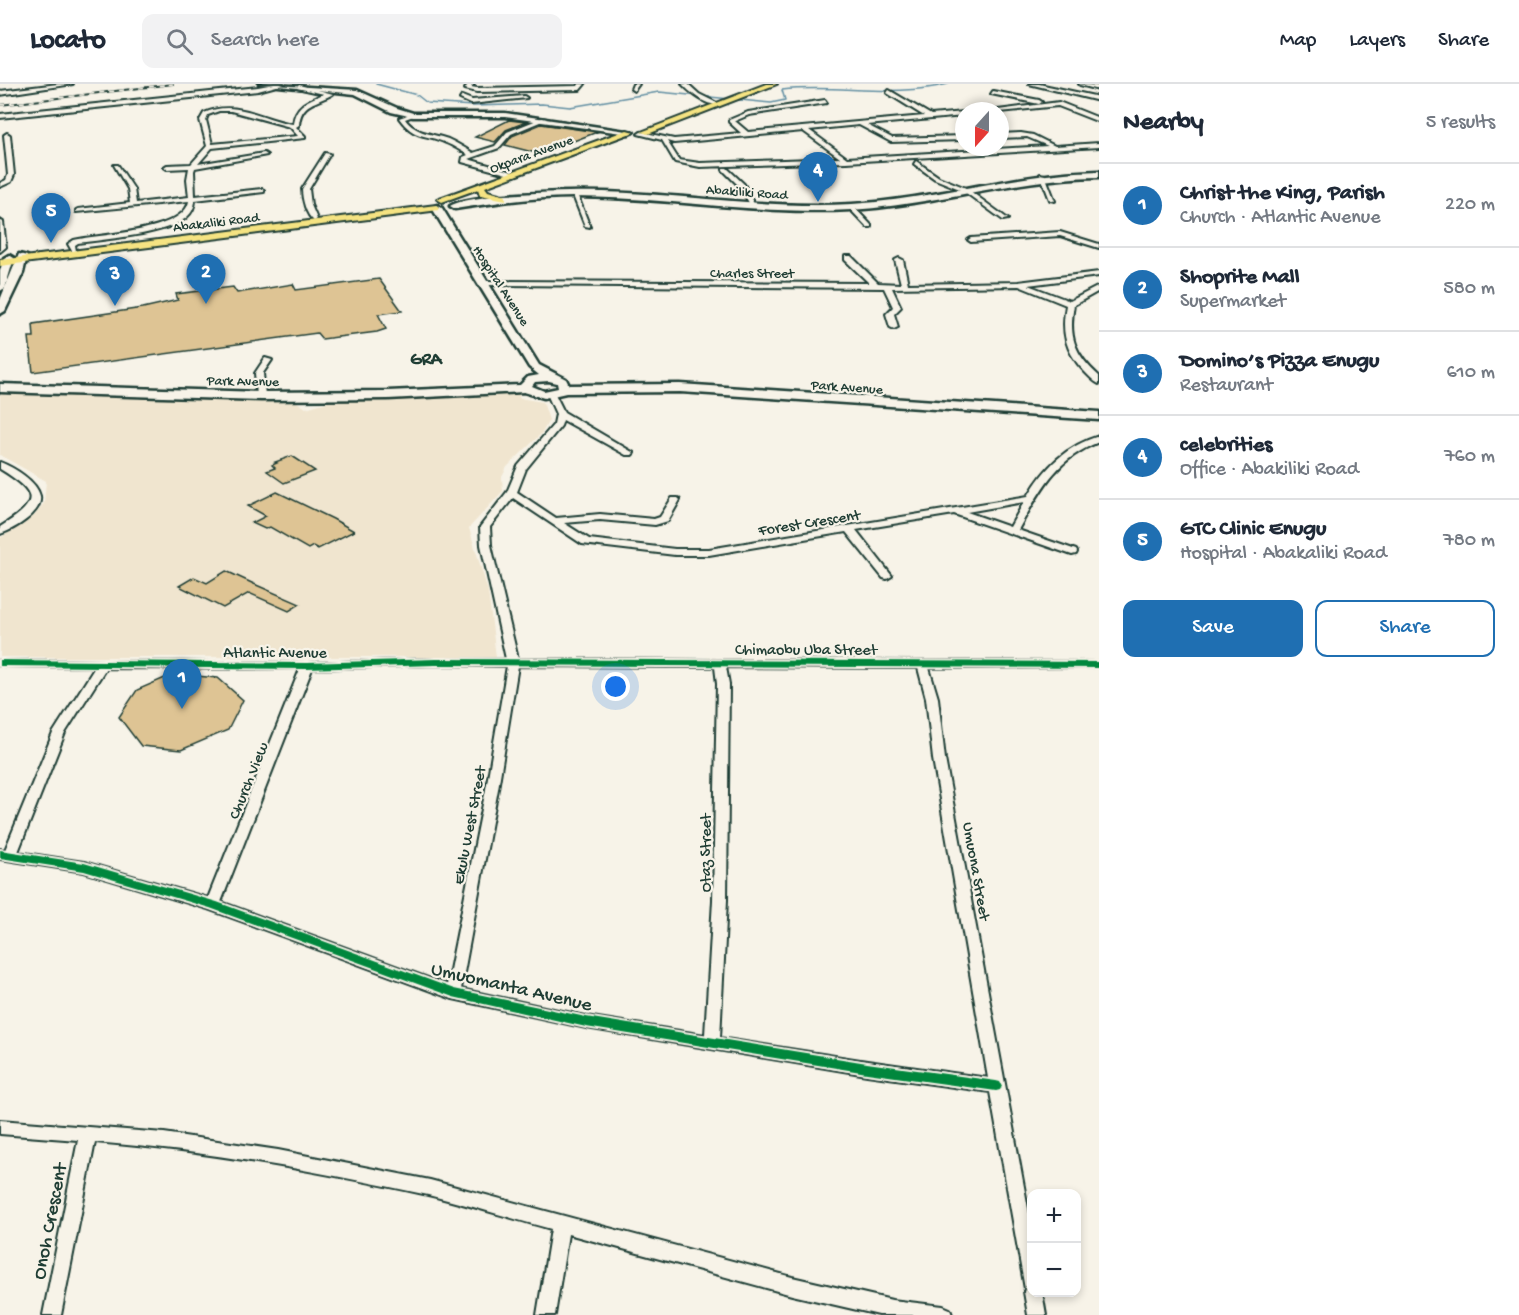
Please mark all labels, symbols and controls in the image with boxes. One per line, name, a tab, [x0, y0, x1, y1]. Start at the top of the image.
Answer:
search box	[142, 14, 562, 68]
text: Locato	[30, 25, 106, 58]
icon: search	[163, 25, 196, 58]
text: Search here	[211, 28, 319, 54]
text: Map	[1280, 29, 1316, 54]
text: Layers	[1349, 29, 1405, 54]
text: Share	[1438, 29, 1489, 54]
north arrow	[955, 102, 1009, 156]
text: Nearby	[1123, 108, 1204, 139]
text: 5 results	[1426, 112, 1495, 135]
street label: Okpara Avenue	[488, 132, 577, 178]
pin: 4	[798, 152, 838, 202]
text: Christ the King, Parish	[1180, 181, 1385, 207]
street label: Abakiliki Road	[705, 182, 790, 205]
pin: 5	[32, 194, 70, 243]
text: 1	[1138, 194, 1147, 217]
text: 220 m	[1445, 194, 1495, 217]
text: Church · Atlantic Avenue	[1180, 207, 1381, 230]
street label: Abakaliki Road	[172, 210, 262, 237]
street label: Hospital Avenue	[468, 243, 533, 330]
pin: 2	[186, 254, 226, 304]
pin: 3	[96, 256, 134, 306]
text: Shoprite Mall	[1180, 265, 1300, 291]
street label: Charles Street	[710, 266, 795, 283]
text: 2	[1138, 278, 1147, 301]
text: 580 m	[1443, 278, 1495, 301]
text: Supermarket	[1180, 291, 1286, 314]
text: Domino’s Pizza Enugu	[1180, 349, 1379, 375]
district label: GRA	[410, 350, 443, 371]
text: 3	[1137, 362, 1148, 385]
text: 610 m	[1446, 362, 1495, 385]
street label: Park Avenue	[206, 373, 280, 392]
text: Restaurant	[1180, 375, 1273, 398]
street label: Park Avenue	[809, 377, 884, 400]
text: celebrities	[1180, 433, 1272, 459]
text: 4	[1138, 446, 1147, 469]
text: 760 m	[1444, 446, 1495, 469]
text: Office · Abakiliki Road	[1180, 459, 1359, 482]
street label: Forest Crescent	[756, 507, 863, 542]
text: GTC Clinic Enugu	[1180, 517, 1326, 543]
text: 5	[1137, 530, 1148, 553]
text: 780 m	[1443, 530, 1495, 553]
text: Hospital · Abakaliki Road	[1180, 543, 1387, 566]
button: Save	[1123, 600, 1303, 657]
button: Share	[1315, 600, 1495, 657]
street label: Chimaobu Uba Street	[735, 642, 878, 661]
street label: Atlantic Avenue	[223, 645, 327, 664]
pin: 1	[162, 660, 201, 709]
your location	[601, 672, 630, 701]
street label: Church View	[226, 740, 275, 823]
street label: Ekulu West Street	[451, 763, 493, 886]
street label: Otaz Street	[698, 812, 717, 892]
street label: Umuona Street	[957, 821, 993, 924]
street label: Umuomanta Avenue	[428, 959, 595, 1018]
street label: Onoh Crescent	[29, 1160, 74, 1282]
map controls	[1027, 1189, 1081, 1297]
button: +	[1027, 1189, 1081, 1243]
button: −	[1027, 1243, 1081, 1297]

